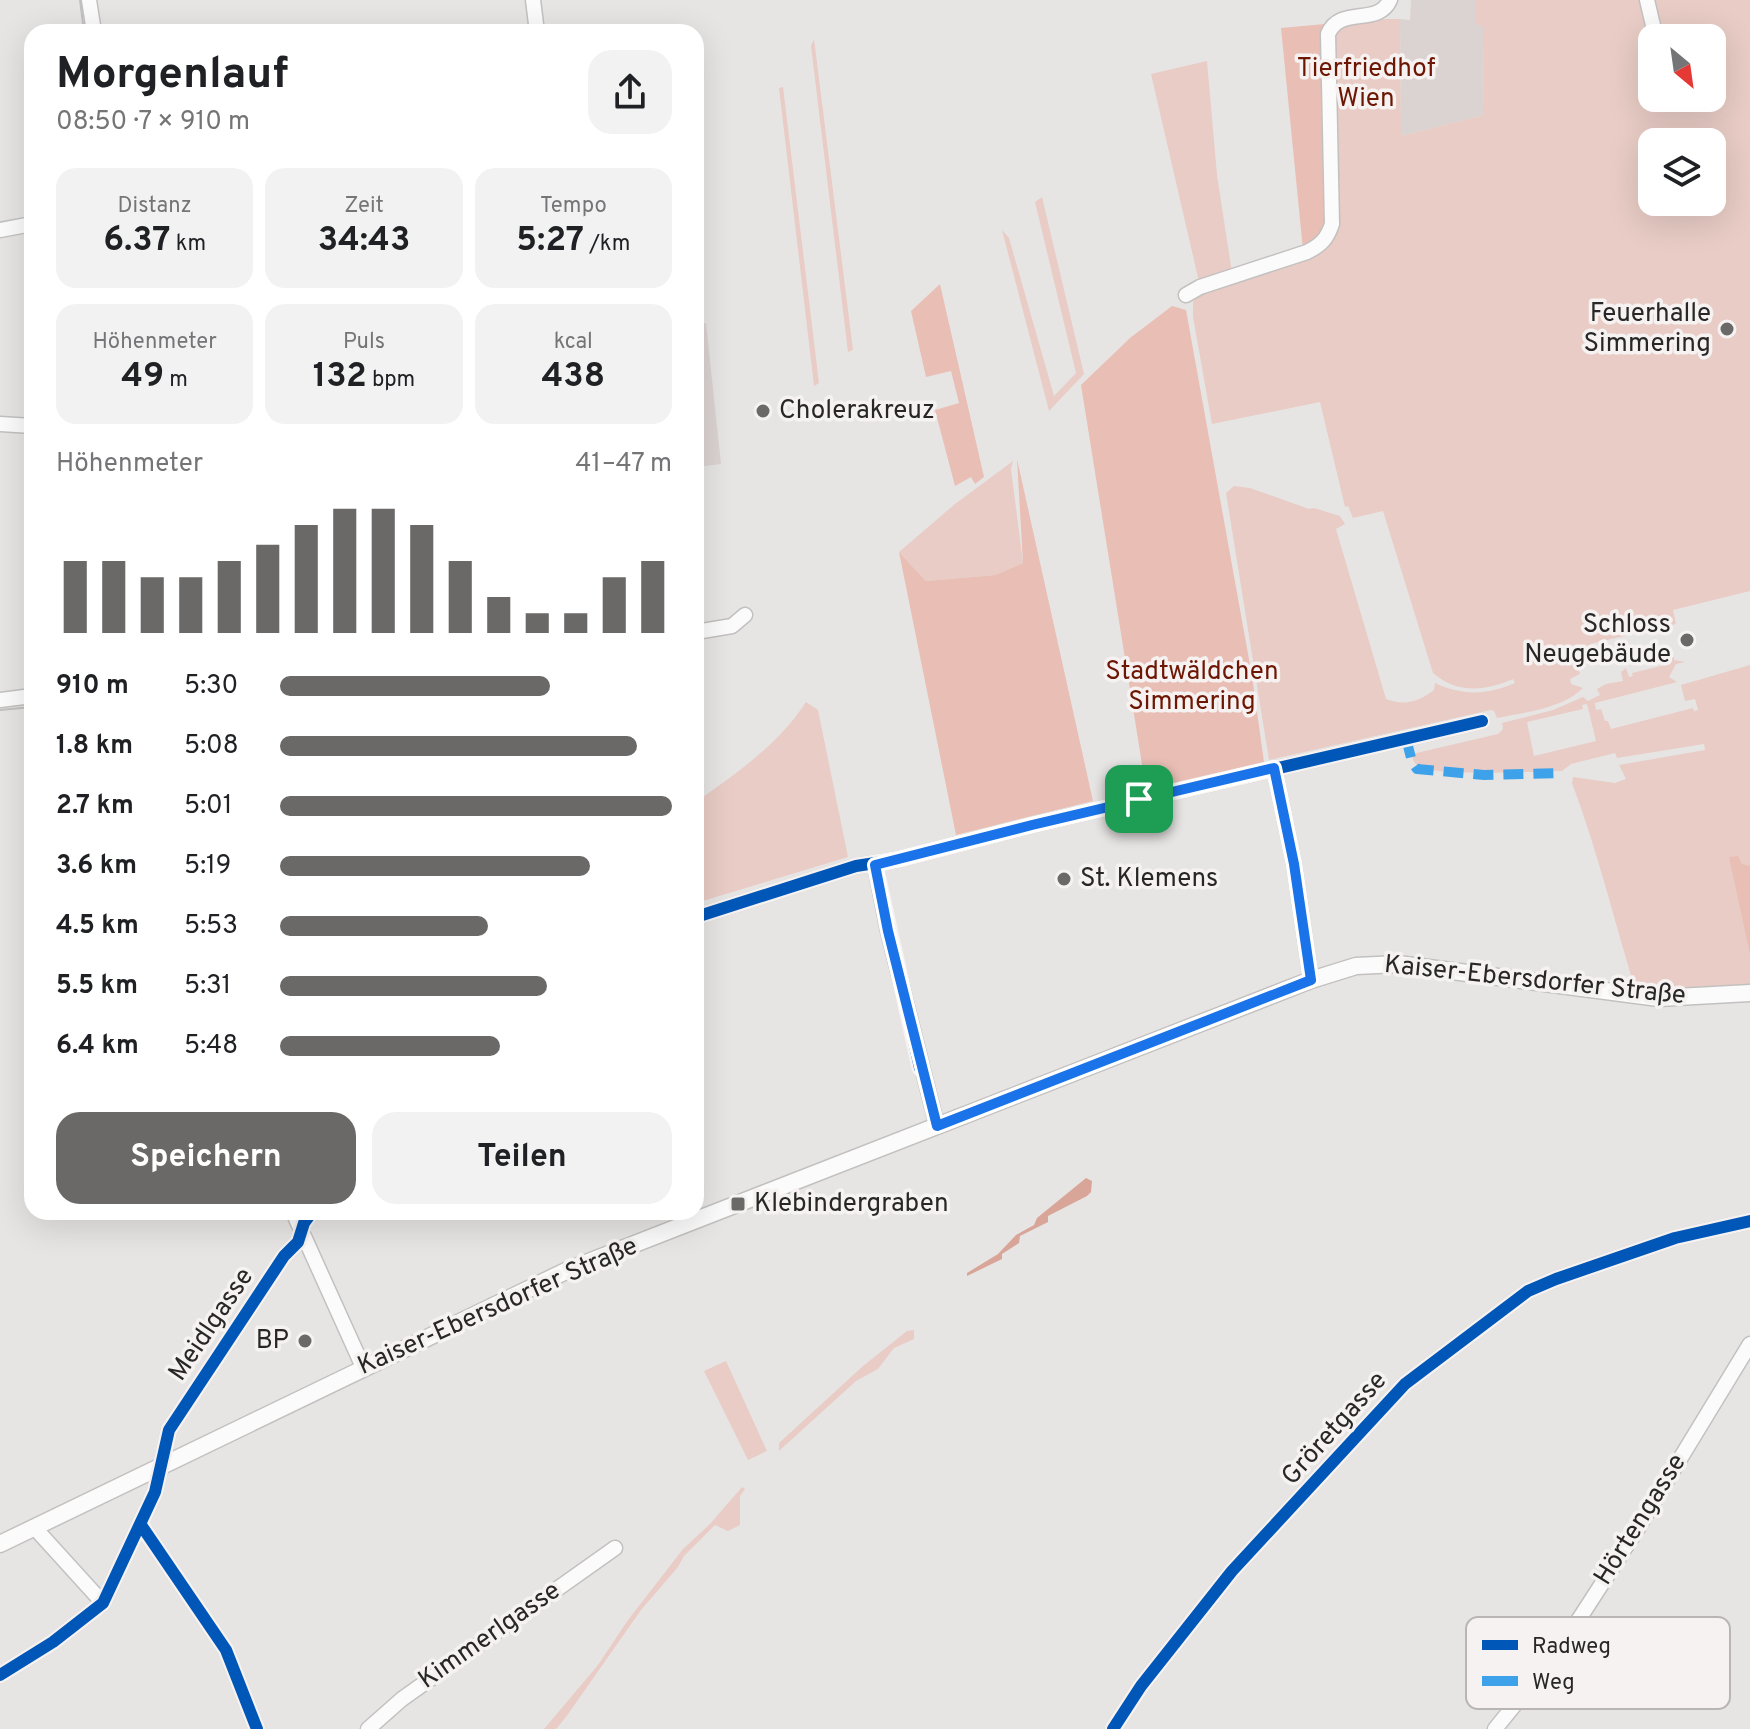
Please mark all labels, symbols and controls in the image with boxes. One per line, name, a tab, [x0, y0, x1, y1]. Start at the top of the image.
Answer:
north arrow	[1638, 24, 1726, 112]
map controls	[1638, 24, 1726, 216]
text: Morgenlauf	[56, 48, 288, 104]
button: share	[588, 50, 672, 134]
park label: Tierfriedhof Wien	[1297, 53, 1436, 116]
text: 08:50 · 7 × 910 m	[56, 106, 250, 139]
button: layers	[1638, 128, 1726, 216]
text: Distanz	[118, 193, 192, 220]
text: Zeit	[344, 193, 384, 220]
text: Tempo	[540, 193, 607, 220]
text: 6.37	[103, 220, 170, 263]
text: 34:43	[318, 220, 410, 263]
text: 5:27	[516, 220, 584, 263]
text: km	[170, 231, 206, 258]
text: /km	[584, 231, 630, 258]
place label: Feuerhalle Simmering	[1584, 298, 1711, 361]
marker: Feuerhalle Simmering	[1718, 320, 1736, 338]
text: Höhenmeter	[92, 329, 217, 356]
text: Puls	[343, 329, 385, 356]
text: kcal	[554, 329, 593, 356]
text: 49	[121, 356, 164, 399]
text: 132	[313, 356, 367, 399]
text: 438	[542, 356, 605, 399]
text: m	[164, 367, 188, 394]
text: bpm	[367, 367, 415, 394]
place label: Cholerakreuz	[779, 395, 935, 428]
marker: Cholerakreuz	[754, 402, 772, 420]
text: Höhenmeter	[56, 448, 203, 481]
text: 41–47 m	[575, 448, 672, 481]
place label: Schloss Neugebäude	[1524, 609, 1671, 672]
marker: Schloss Neugebäude	[1678, 631, 1696, 649]
park label: Stadtwäldchen Simmering	[1105, 656, 1279, 719]
text: 910 m	[56, 670, 129, 703]
text: 5:30	[184, 670, 238, 703]
text: 1.8 km	[56, 730, 133, 763]
text: 5:08	[184, 730, 239, 763]
pin	[1105, 765, 1173, 833]
icon: arrive	[1117, 777, 1161, 821]
text: 2.7 km	[56, 790, 134, 823]
text: 5:01	[184, 790, 232, 823]
text: 3.6 km	[56, 850, 137, 883]
text: 5:19	[184, 850, 231, 883]
place label: St. Klemens	[1080, 863, 1218, 896]
marker: St. Klemens	[1055, 870, 1073, 888]
text: 4.5 km	[56, 910, 139, 943]
text: 5:53	[184, 910, 238, 943]
street label: Kaiser-Ebersdorfer Straße	[1383, 949, 1687, 1013]
text: 5.5 km	[56, 970, 138, 1003]
text: 5:31	[184, 970, 231, 1003]
text: 6.4 km	[56, 1030, 139, 1063]
text: 5:48	[184, 1030, 238, 1063]
button: Speichern	[56, 1112, 356, 1204]
button: Teilen	[372, 1112, 672, 1204]
place label: Klebindergraben	[754, 1188, 949, 1221]
marker: Klebindergraben	[729, 1195, 747, 1213]
street label: Kaiser-Ebersdorfer Straße	[353, 1230, 643, 1384]
street label: Meidlgasse	[162, 1262, 262, 1388]
place label: BP	[256, 1325, 289, 1358]
marker: BP	[296, 1332, 314, 1350]
street label: Gröretgasse	[1275, 1365, 1395, 1493]
street label: Hörtengasse	[1588, 1448, 1694, 1592]
street label: Kimmerlgasse	[412, 1575, 568, 1697]
legend	[1466, 1617, 1730, 1709]
text: Radweg	[1532, 1634, 1611, 1661]
text: Weg	[1532, 1670, 1575, 1697]

